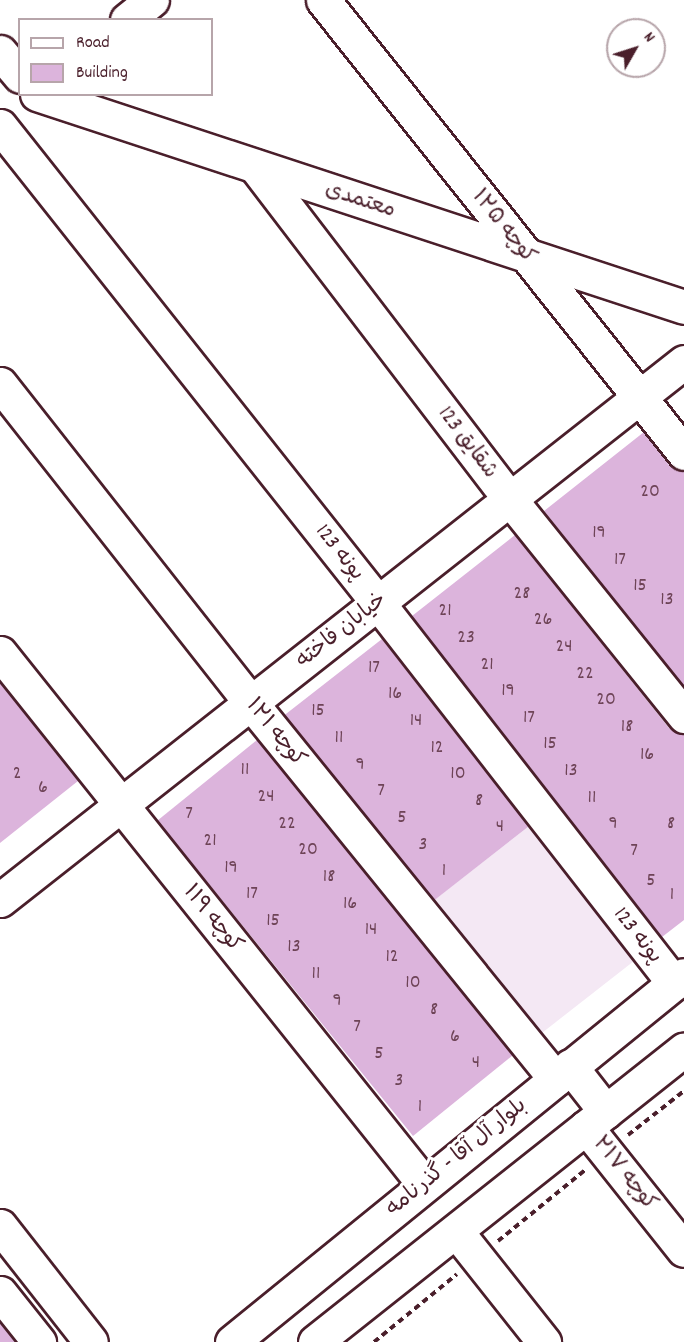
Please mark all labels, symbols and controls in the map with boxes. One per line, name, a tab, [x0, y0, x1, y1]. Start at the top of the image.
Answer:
legend	[18, 18, 213, 96]
north arrow	[606, 18, 666, 78]
text: N	[637, 27, 660, 48]
text: Road	[76, 31, 110, 56]
text: Building	[76, 61, 128, 86]
street label: معتمدی	[321, 177, 399, 225]
street label: کوچه ۱۲۵	[465, 185, 541, 269]
street label: 123 شقایق	[431, 402, 503, 484]
house number: 20	[640, 480, 660, 504]
street label: 123 پونه	[309, 520, 369, 586]
house number: 19	[592, 521, 606, 545]
house number: 17	[614, 548, 626, 572]
house number: 15	[633, 574, 647, 598]
house number: 28	[514, 582, 530, 606]
street label: خیابان فاخته	[291, 587, 393, 675]
house number: 13	[660, 588, 674, 612]
house number: 21	[438, 599, 452, 623]
house number: 26	[534, 608, 552, 632]
house number: 23	[457, 626, 475, 650]
house number: 24	[555, 635, 573, 659]
house number: 21	[480, 653, 494, 677]
house number: 17	[368, 656, 380, 680]
house number: 22	[576, 662, 594, 686]
house number: 19	[501, 679, 515, 703]
house number: 16	[388, 682, 402, 706]
house number: 20	[596, 688, 616, 712]
street label: کوچه ۱۲۱	[239, 693, 311, 773]
house number: 15	[311, 699, 325, 723]
house number: 17	[523, 706, 535, 730]
house number: 14	[410, 709, 422, 733]
house number: 18	[621, 715, 633, 739]
house number: 11	[335, 726, 343, 750]
house number: 15	[543, 732, 557, 756]
house number: 12	[430, 736, 444, 760]
house number: 16	[640, 743, 654, 767]
house number: 9	[355, 753, 365, 777]
house number: 11	[241, 758, 249, 782]
house number: 13	[564, 759, 578, 783]
house number: 2	[13, 762, 21, 786]
house number: 10	[450, 762, 466, 786]
house number: 6	[38, 776, 48, 800]
house number: 7	[377, 779, 385, 803]
house number: 24	[257, 785, 275, 809]
house number: 11	[588, 786, 596, 810]
house number: 8	[475, 789, 483, 813]
house number: 7	[185, 802, 193, 826]
house number: 5	[397, 806, 407, 830]
house number: 22	[278, 812, 296, 836]
house number: 9	[608, 812, 618, 836]
house number: 8	[667, 812, 675, 836]
house number: 4	[496, 815, 504, 839]
house number: 21	[203, 829, 217, 853]
house number: 3	[419, 833, 427, 857]
house number: 20	[298, 838, 318, 862]
house number: 7	[630, 839, 638, 863]
house number: 19	[224, 856, 238, 880]
house number: 1	[442, 859, 446, 883]
house number: 18	[323, 865, 335, 889]
house number: 5	[646, 869, 656, 893]
street label: کوچه ۱۱۹	[177, 880, 247, 958]
house number: 17	[246, 882, 258, 906]
house number: 1	[670, 883, 674, 907]
house number: 16	[343, 892, 357, 916]
street label: 123 پونه	[607, 903, 667, 969]
house number: 15	[266, 909, 280, 933]
house number: 14	[365, 918, 377, 942]
house number: 13	[287, 935, 301, 959]
house number: 12	[385, 945, 399, 969]
house number: 11	[312, 962, 320, 986]
house number: 10	[405, 971, 421, 995]
house number: 9	[332, 989, 342, 1013]
house number: 8	[430, 998, 438, 1022]
house number: 7	[353, 1015, 361, 1039]
house number: 6	[450, 1025, 460, 1049]
house number: 5	[374, 1042, 384, 1066]
house number: 4	[472, 1051, 480, 1075]
house number: 3	[395, 1069, 403, 1093]
street label: بلوار آل آقا - گذرنامه	[381, 1093, 533, 1223]
house number: 1	[418, 1095, 422, 1119]
street label: کوچه ۲۱۷	[586, 1131, 662, 1217]

